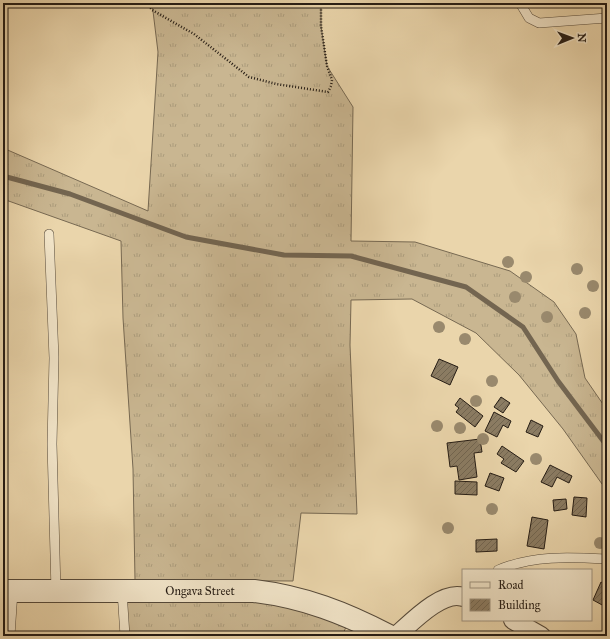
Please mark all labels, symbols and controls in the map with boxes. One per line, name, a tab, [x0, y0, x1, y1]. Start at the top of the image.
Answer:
north arrow	[552, 18, 592, 58]
text: N	[575, 33, 588, 43]
legend	[462, 569, 592, 621]
text: Road	[498, 578, 524, 592]
street label: Ongava Street	[165, 584, 235, 599]
text: Building	[498, 598, 541, 613]

